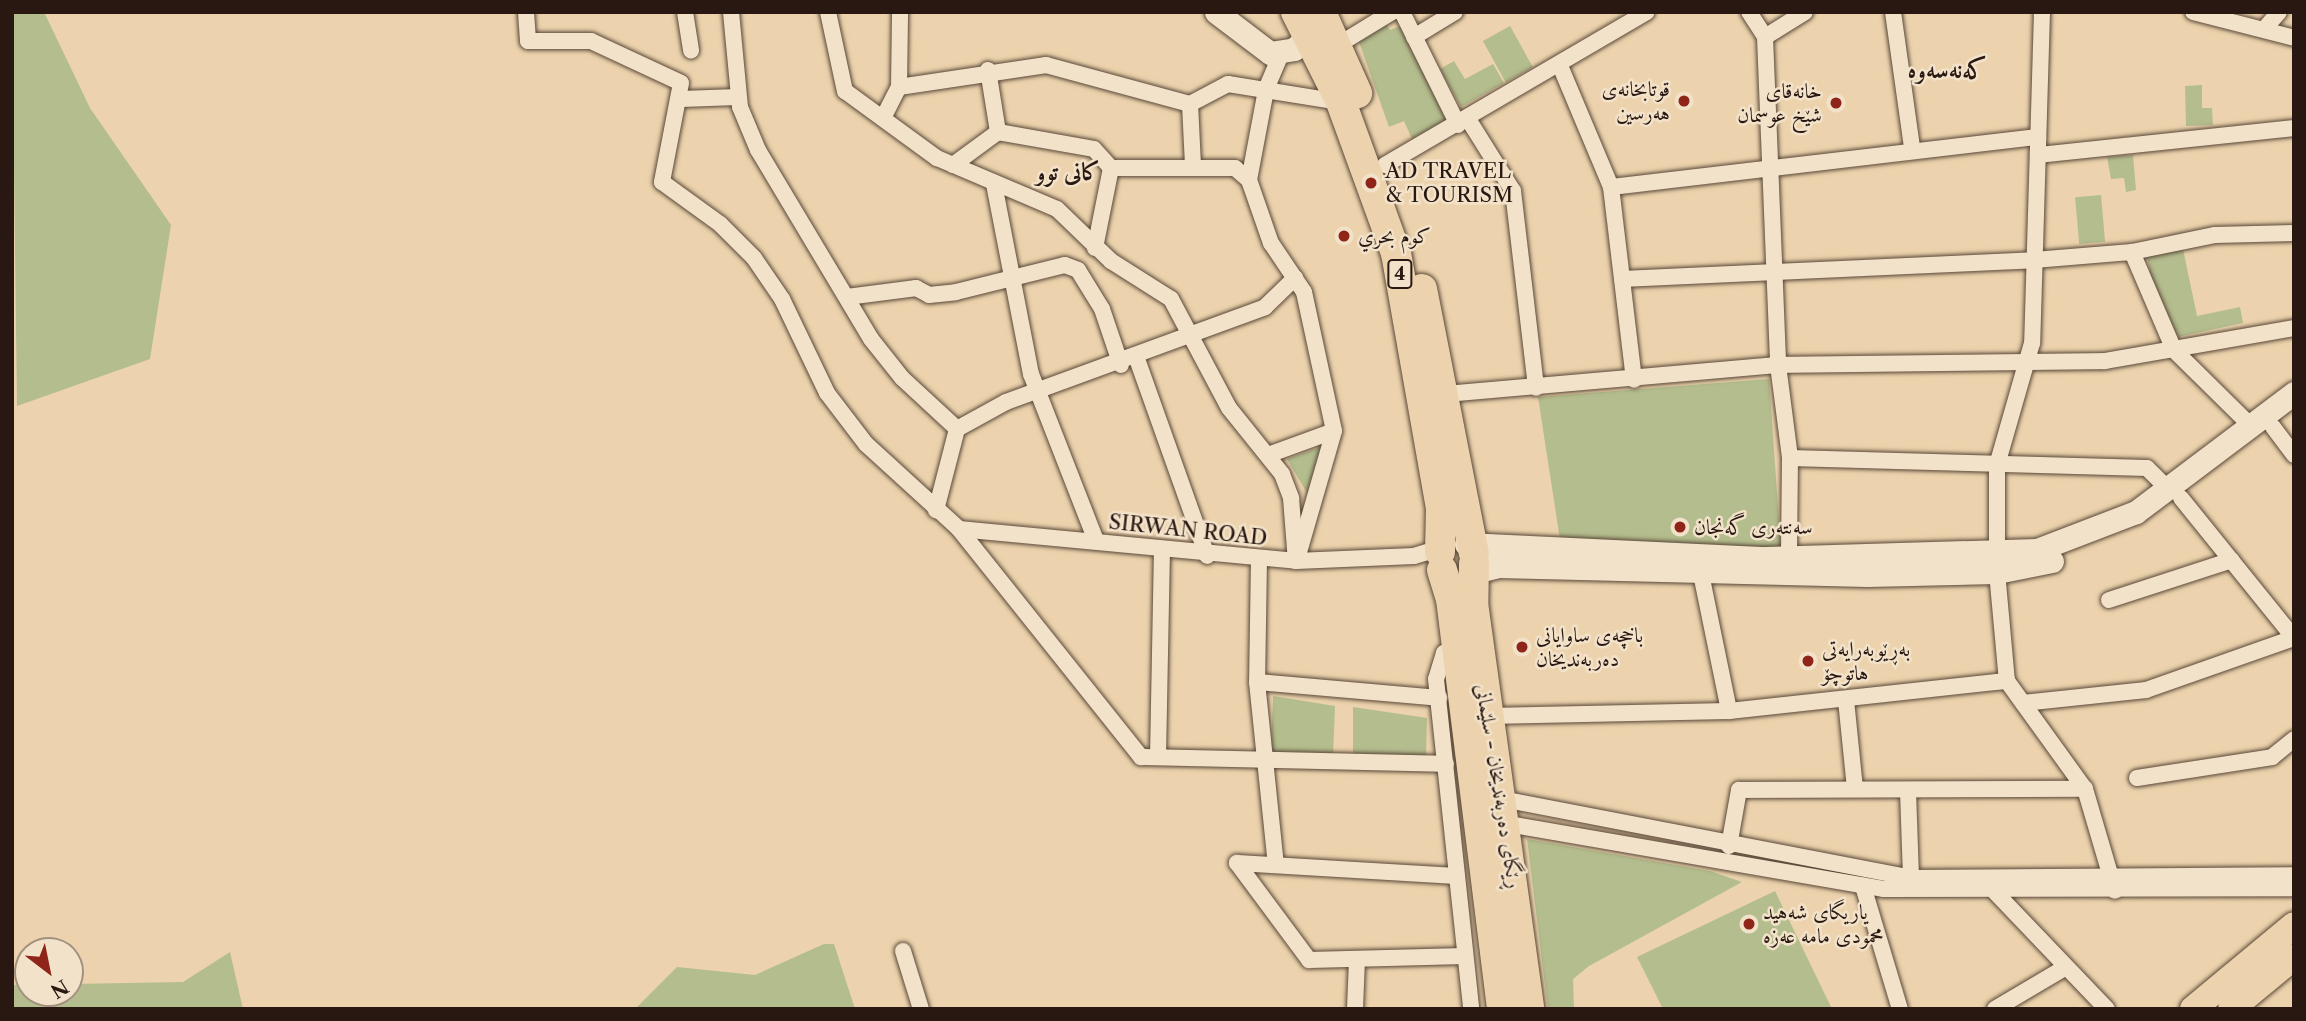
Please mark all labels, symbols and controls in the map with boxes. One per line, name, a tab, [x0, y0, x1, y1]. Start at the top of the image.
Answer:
district label: کەنەسەوە	[1907, 56, 1987, 84]
place label: قوتابخانەی هەرسین	[1601, 76, 1670, 126]
place label: خانەقای شێخ عوسمان	[1737, 78, 1822, 128]
marker: قوتابخانەی هەرسین	[1676, 93, 1692, 109]
marker: خانەقای شێخ عوسمان	[1828, 95, 1844, 111]
district label: کانی توو	[1036, 158, 1100, 186]
place label: AD TRAVEL & TOURISM	[1385, 158, 1514, 208]
marker: AD TRAVEL & TOURISM	[1363, 175, 1379, 191]
place label: کوم بحري	[1358, 223, 1431, 249]
marker: کوم بحري	[1336, 228, 1352, 244]
road number: 4	[1386, 258, 1414, 290]
street label: SIRWAN ROAD	[1107, 509, 1269, 551]
place label: سەنتەری گەنجان	[1694, 514, 1813, 540]
marker: سەنتەری گەنجان	[1672, 519, 1688, 535]
place label: باخچەی ساوایانی دەربەندیخان	[1536, 622, 1643, 672]
place label: بەڕێوبەرایەتی هاتوچۆ	[1822, 636, 1910, 686]
marker: باخچەی ساوایانی دەربەندیخان	[1514, 639, 1530, 655]
marker: بەڕێوبەرایەتی هاتوچۆ	[1800, 653, 1816, 669]
street label: ڕێگای دەربەندیخان - سلێمانی	[1470, 682, 1528, 890]
place label: یاریگاى شه‌هید محمودى مامه‌ عه‌زه	[1763, 899, 1884, 949]
marker: یاریگاى شه‌هید محمودى مامه‌ عه‌زه	[1741, 916, 1757, 932]
north arrow	[14, 937, 84, 1007]
text: N	[46, 974, 72, 1003]

